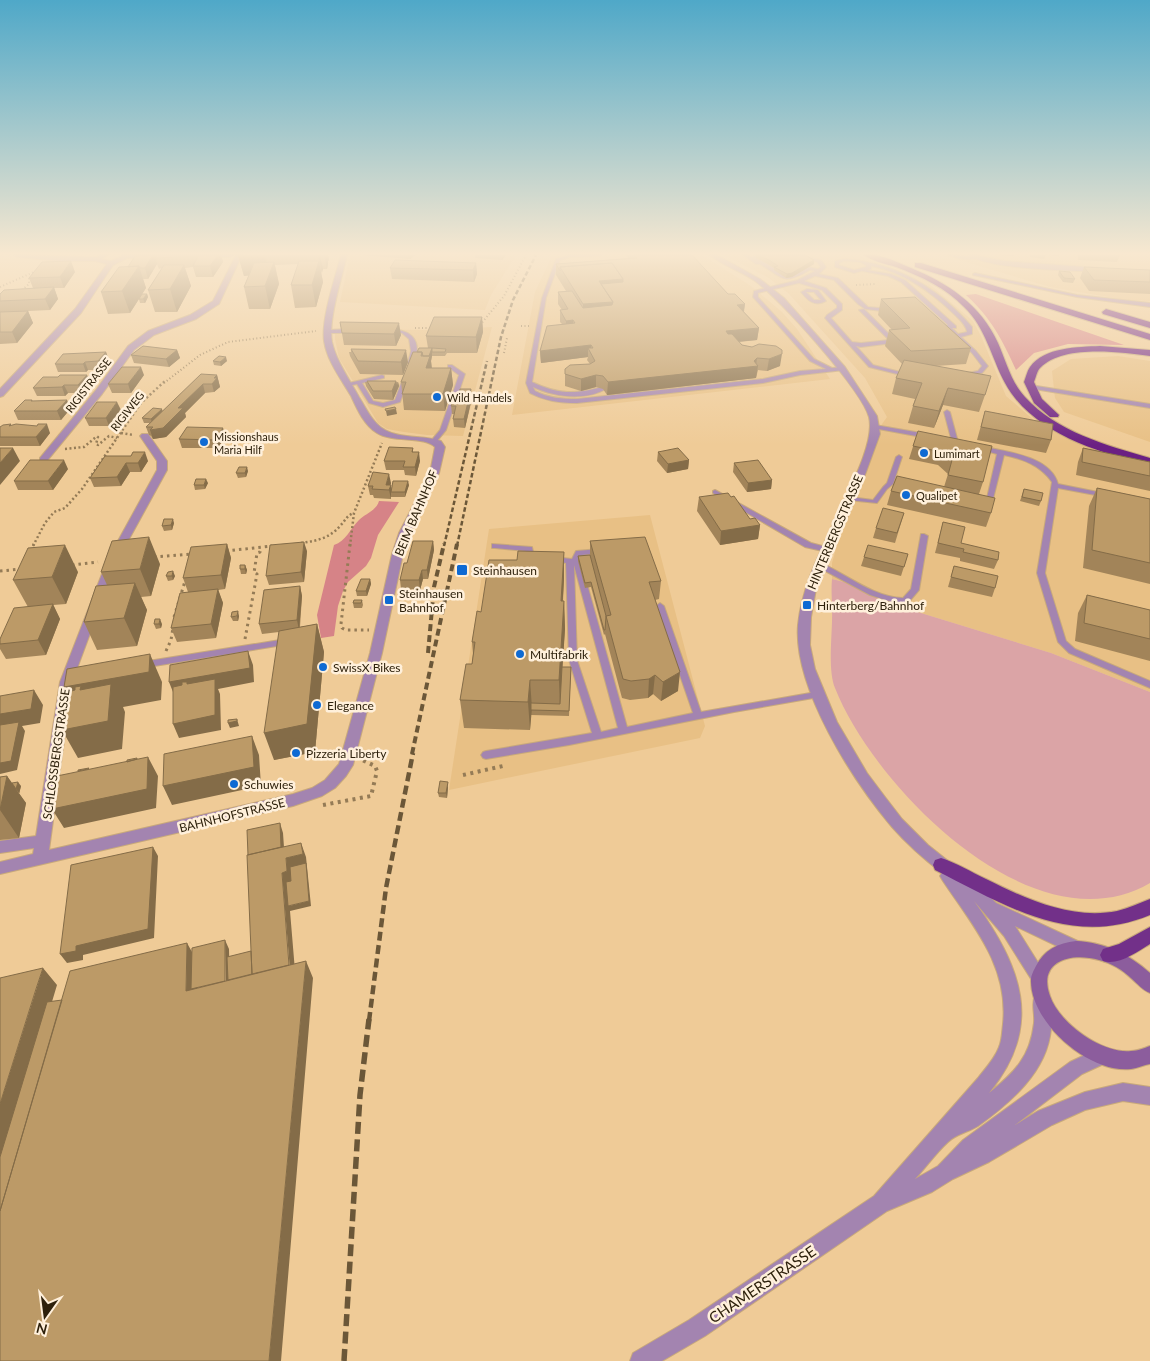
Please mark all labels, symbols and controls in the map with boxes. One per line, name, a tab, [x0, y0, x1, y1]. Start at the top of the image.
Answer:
street label: RIGISTRASSE	[63, 355, 113, 415]
street label: RIGIWEG	[108, 389, 146, 433]
marker: Wild Handels	[431, 391, 443, 403]
place label: Wild Handels	[447, 391, 512, 404]
place label: Missionshaus Maria Hilf	[214, 430, 279, 456]
marker: Missionshaus Maria Hilf	[198, 436, 210, 448]
marker: Lumimart	[918, 447, 930, 459]
place label: Lumimart	[934, 447, 980, 460]
street label: BEIM BAHNHOF	[391, 468, 441, 558]
street label: HINTERBERGSTRASSE	[804, 472, 866, 592]
marker: Qualipet	[900, 489, 912, 501]
place label: Qualipet	[916, 489, 957, 502]
marker: Steinhausen	[455, 563, 469, 577]
place label: Steinhausen	[473, 563, 537, 578]
place label: Steinhausen Bahnhof	[399, 586, 463, 615]
marker: Steinhausen Bahnhof	[383, 594, 395, 606]
place label: Hinterberg/Bahnhof	[817, 598, 925, 613]
marker: Hinterberg/Bahnhof	[801, 599, 813, 611]
place label: Multifabrik	[530, 647, 589, 662]
marker: Multifabrik	[514, 648, 526, 660]
place label: SwissX Bikes	[333, 660, 400, 675]
marker: SwissX Bikes	[317, 661, 329, 673]
street label: SCHLOSSBERGSTRASSE	[39, 687, 73, 820]
place label: Elegance	[327, 698, 374, 713]
marker: Elegance	[311, 699, 323, 711]
place label: Pizzeria Liberty	[306, 746, 387, 761]
marker: Pizzeria Liberty	[290, 747, 302, 759]
place label: Schuwies	[244, 777, 293, 792]
marker: Schuwies	[228, 778, 240, 790]
street label: BAHNHOFSTRASSE	[177, 795, 287, 835]
street label: CHAMERSTRASSE	[705, 1242, 819, 1326]
north arrow	[20, 1291, 70, 1341]
text: N	[34, 1320, 49, 1339]

